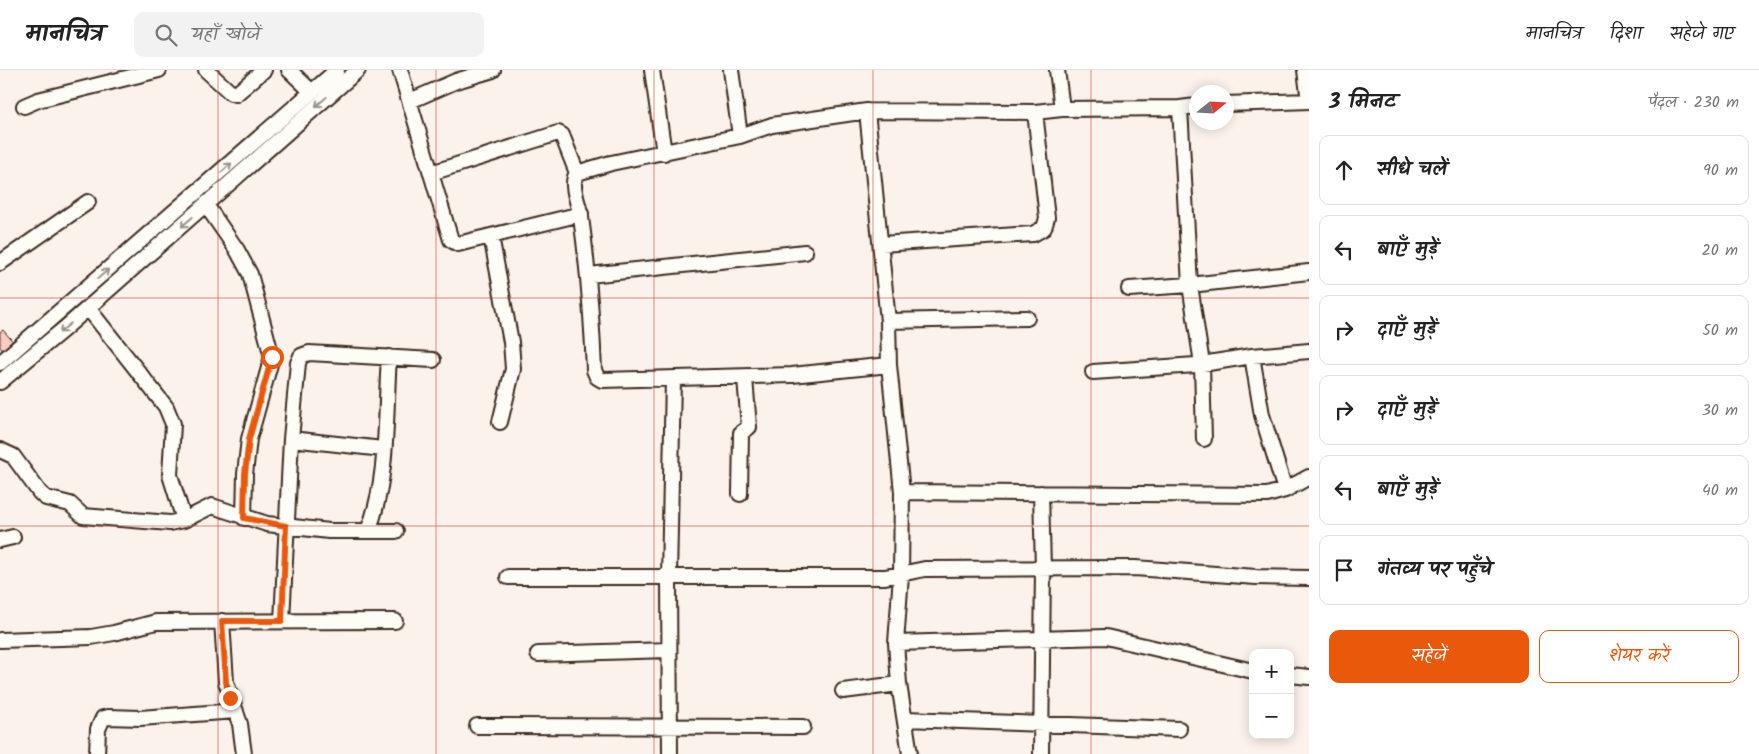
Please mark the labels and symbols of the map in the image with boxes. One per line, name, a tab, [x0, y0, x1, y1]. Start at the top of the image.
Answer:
north arrow	[1189, 85, 1234, 130]
one-way arrow	[315, 96, 328, 107]
one-way arrow	[220, 162, 233, 173]
one-way arrow	[181, 216, 194, 227]
one-way arrow	[97, 268, 110, 280]
one-way arrow	[58, 323, 71, 334]
route start	[261, 346, 284, 369]
route end	[219, 687, 242, 710]

